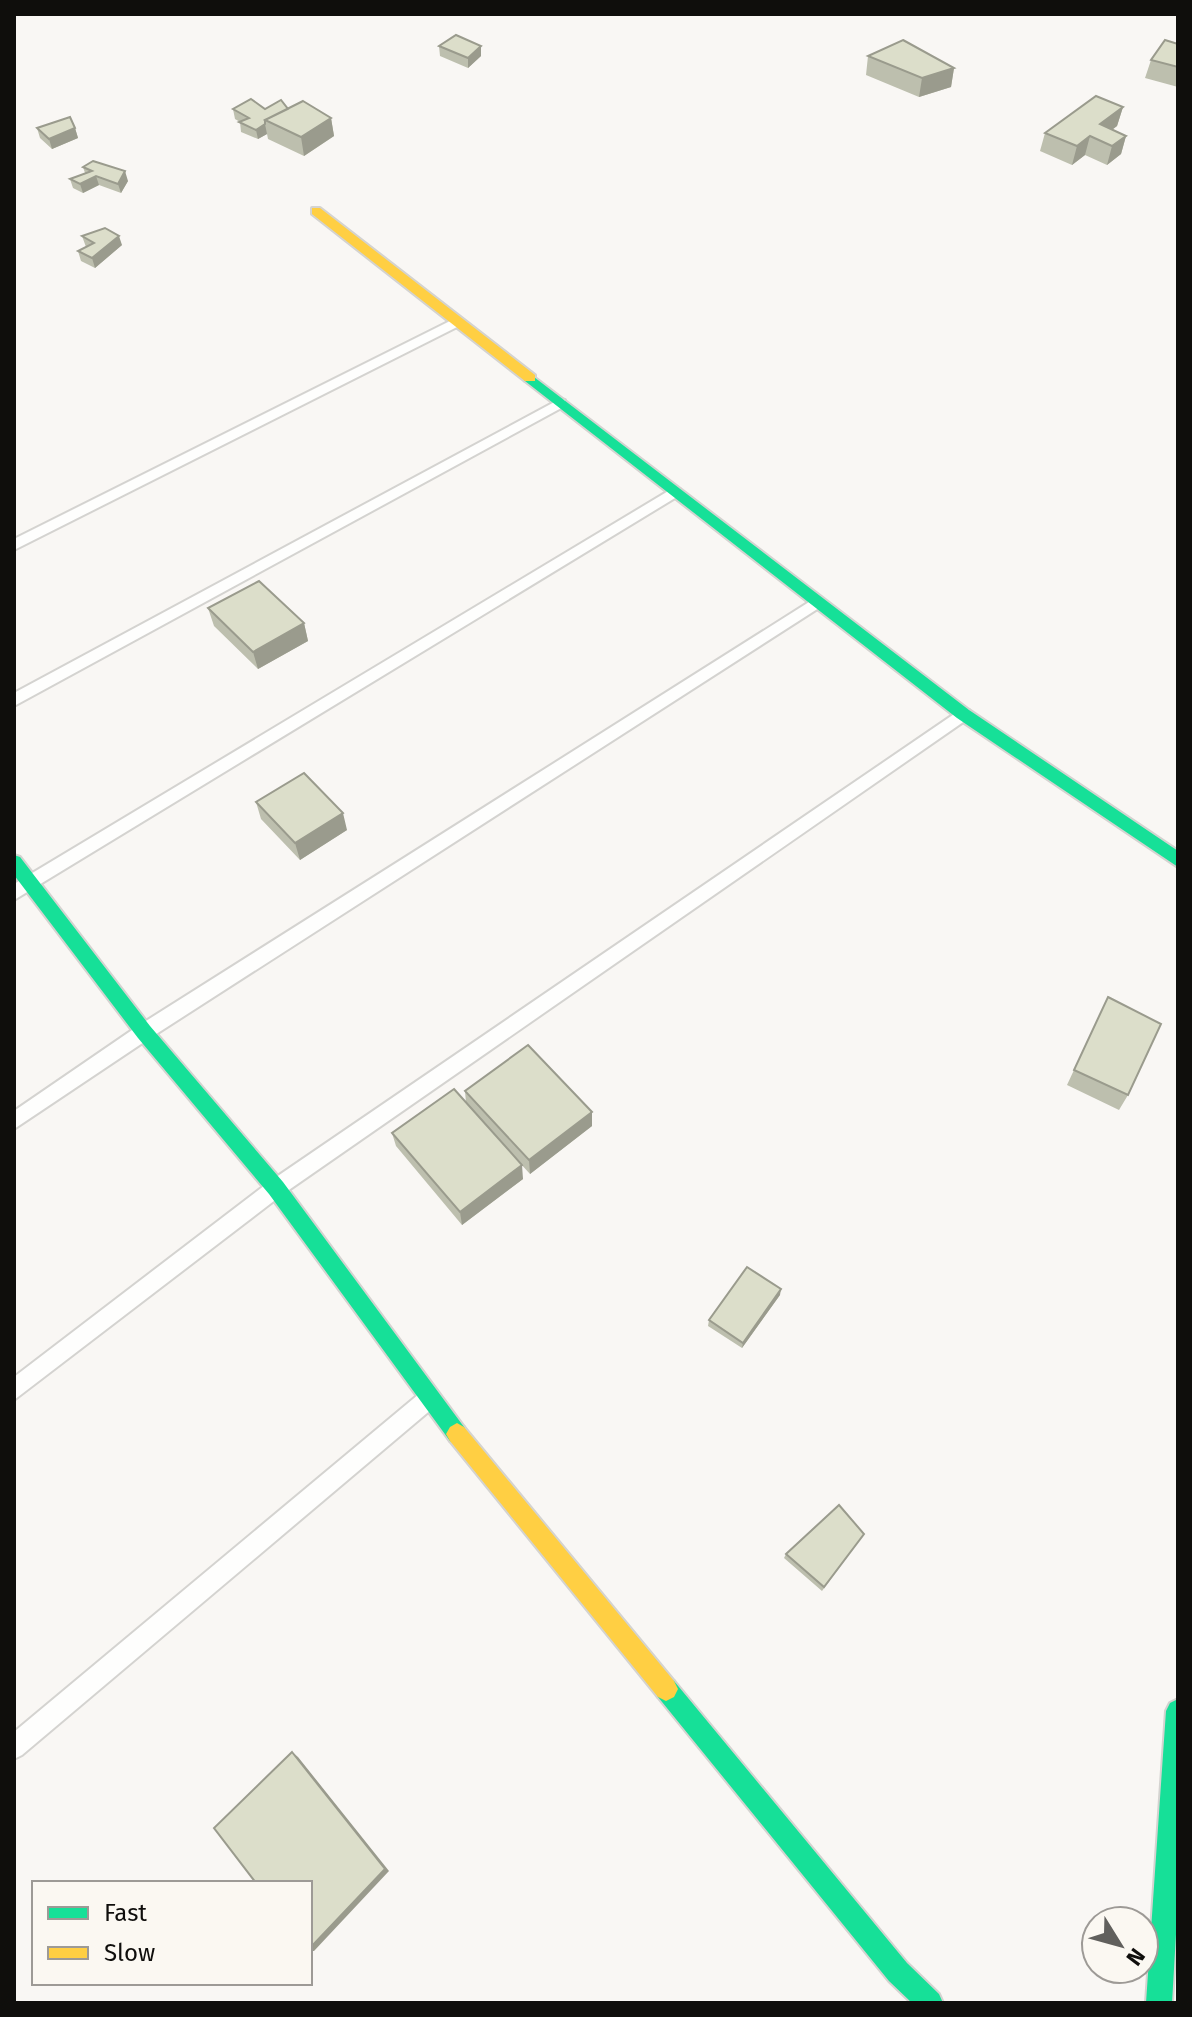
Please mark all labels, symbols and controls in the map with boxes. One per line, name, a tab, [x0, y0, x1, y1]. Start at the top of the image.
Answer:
legend	[32, 1881, 312, 1985]
text: Fast	[104, 1899, 147, 1927]
north arrow	[1080, 1905, 1160, 1985]
text: Slow	[104, 1939, 155, 1967]
text: N	[1120, 1943, 1151, 1971]

